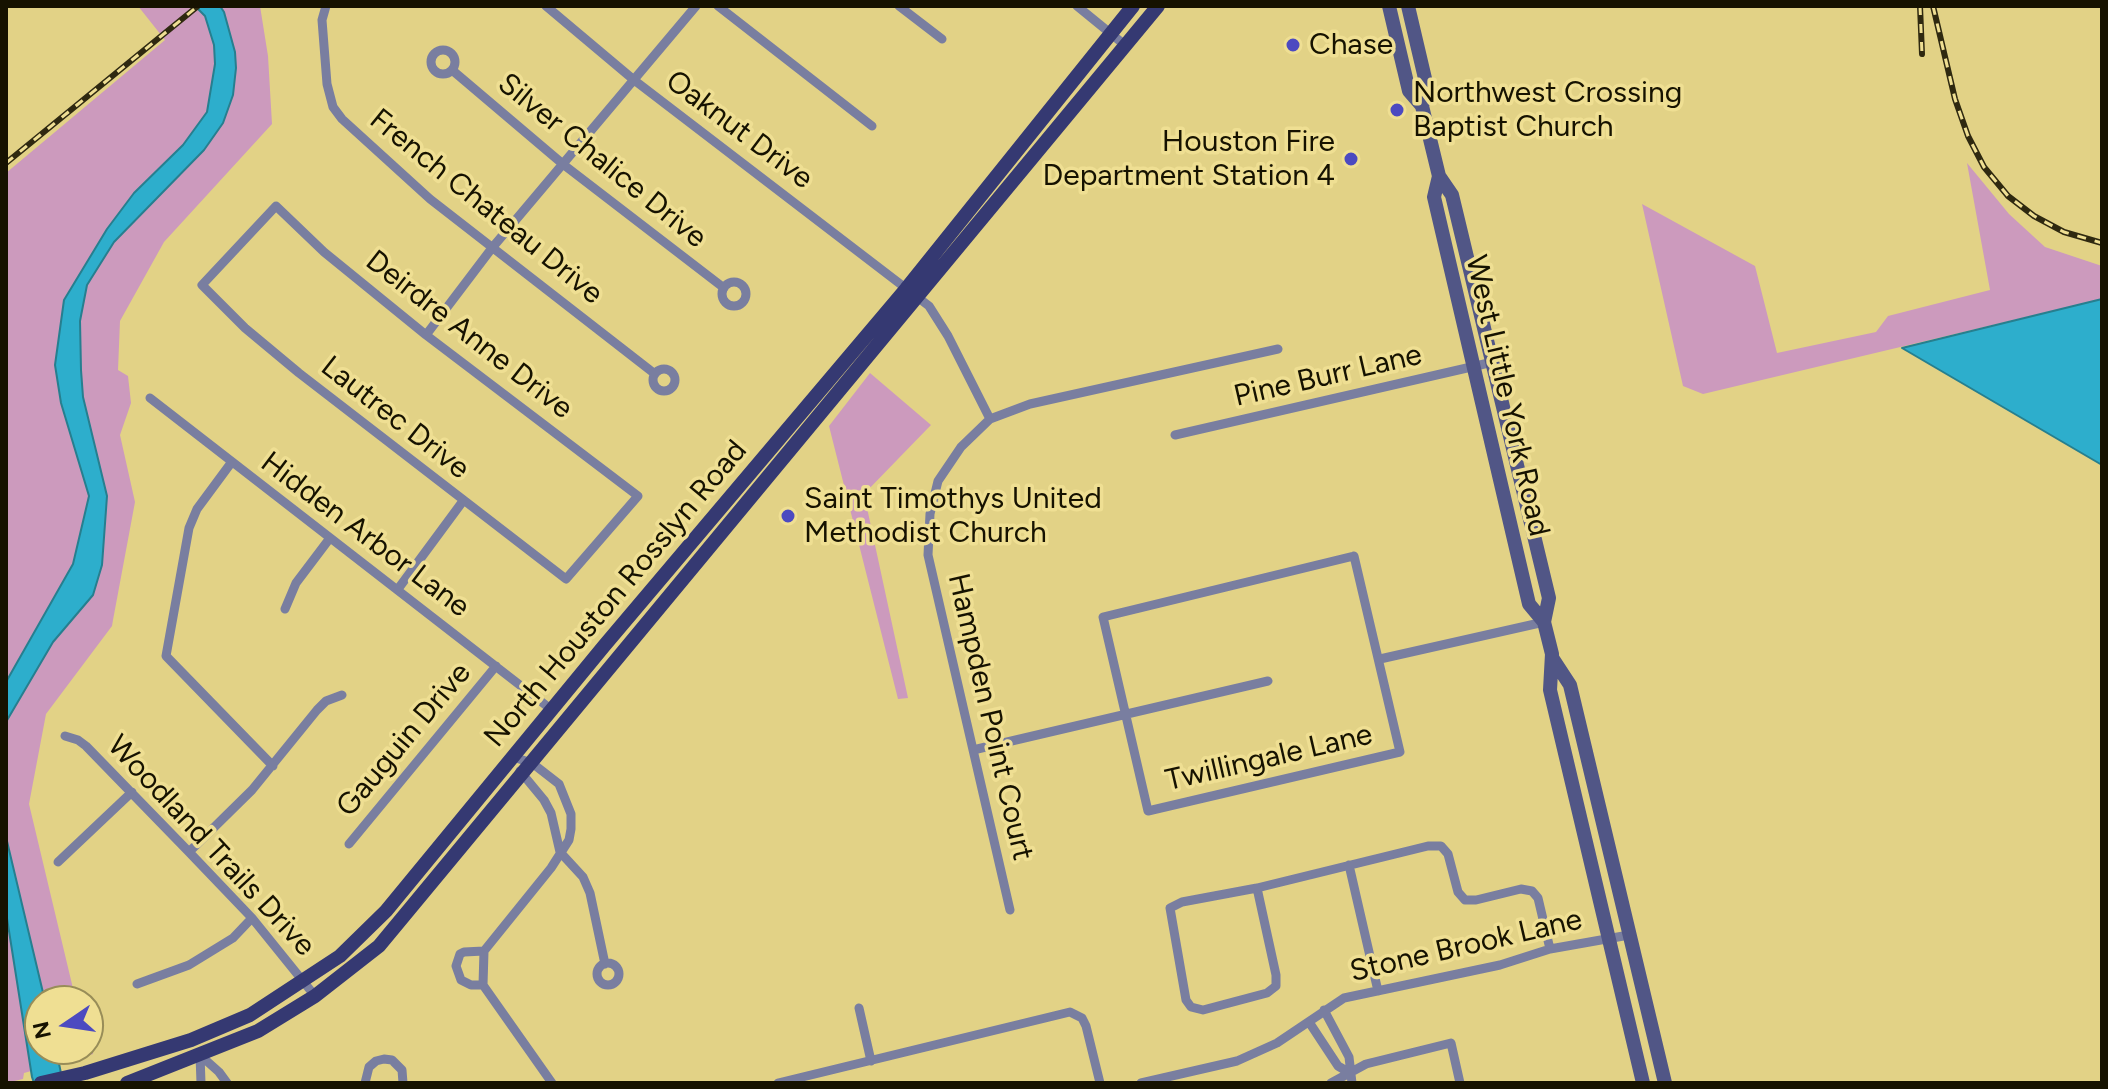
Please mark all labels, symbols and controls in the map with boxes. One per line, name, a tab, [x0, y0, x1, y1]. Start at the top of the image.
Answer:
place label: Chase	[1309, 27, 1393, 63]
marker: Chase	[1284, 36, 1302, 54]
street label: Oaknut Drive	[658, 63, 820, 197]
street label: Silver Chalice Drive	[491, 66, 713, 256]
place label: Northwest Crossing Baptist Church	[1413, 75, 1682, 146]
marker: Northwest Crossing Baptist Church	[1388, 101, 1406, 119]
street label: French Chateau Drive	[362, 102, 610, 312]
place label: Houston Fire Department Station 4	[1043, 124, 1335, 194]
marker: Houston Fire Department Station 4	[1342, 150, 1360, 168]
street label: Deirdre Anne Drive	[358, 243, 580, 427]
street label: West Little York Road	[1457, 252, 1557, 540]
street label: Pine Burr Lane	[1231, 337, 1425, 415]
street label: Lautrec Drive	[314, 349, 476, 487]
street label: North Houston Rosslyn Road	[477, 433, 755, 755]
street label: Hidden Arbor Lane	[253, 445, 477, 625]
place label: Saint Timothys United Methodist Church	[804, 481, 1102, 552]
marker: Saint Timothys United Methodist Church	[779, 507, 797, 525]
street label: Hampden Point Court	[939, 570, 1041, 864]
street label: Gauguin Drive	[329, 656, 479, 824]
street label: Twillingale Lane	[1162, 717, 1376, 799]
street label: Woodland Trails Drive	[99, 728, 323, 964]
street label: Stone Brook Lane	[1347, 902, 1585, 990]
north arrow	[24, 985, 104, 1065]
text: N	[27, 1019, 57, 1041]

